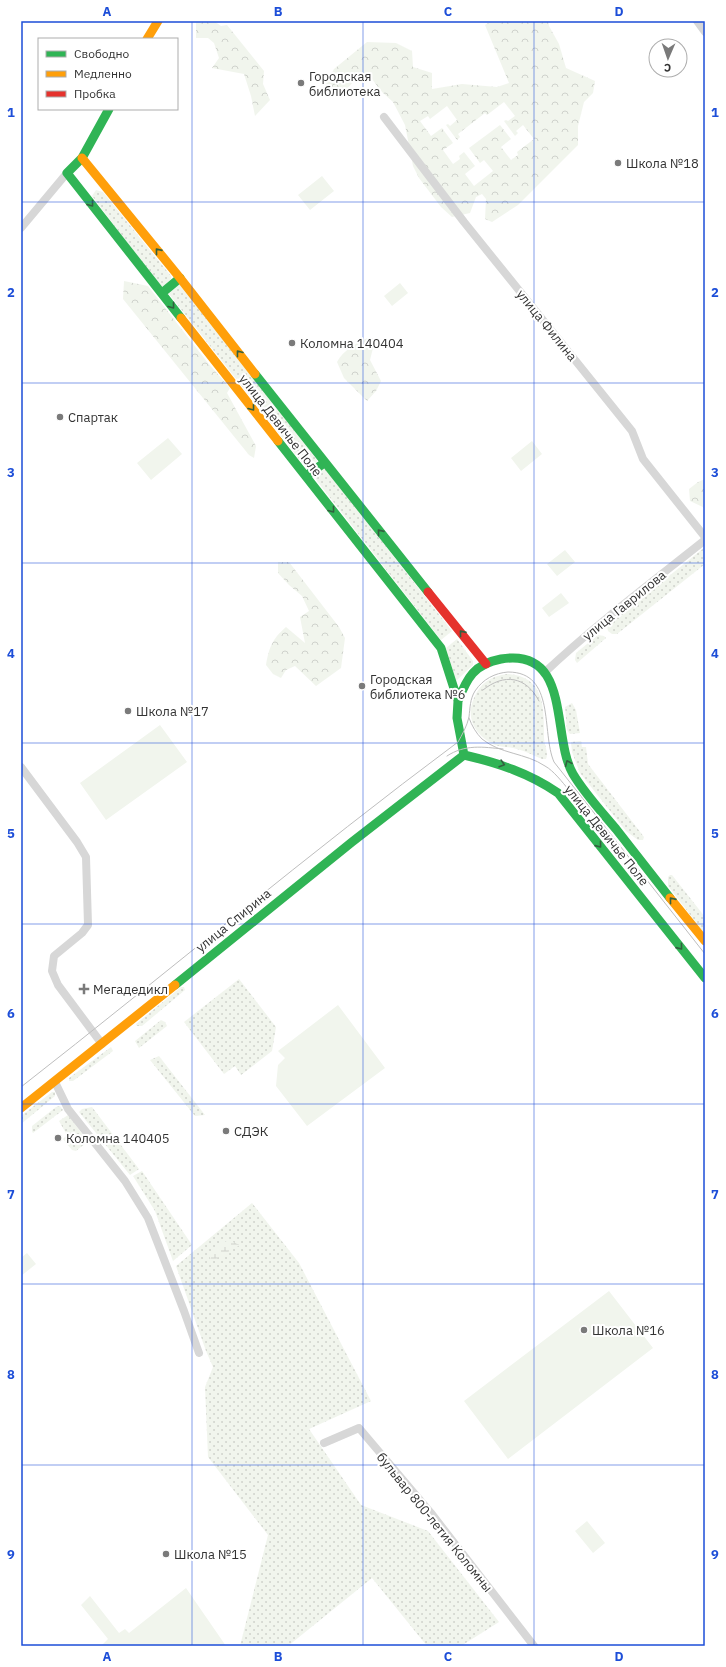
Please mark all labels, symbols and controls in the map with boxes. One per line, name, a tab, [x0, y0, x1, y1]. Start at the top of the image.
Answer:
text: A	[103, 3, 112, 20]
text: B	[274, 3, 283, 20]
text: C	[444, 3, 453, 20]
text: D	[614, 3, 624, 20]
legend	[38, 38, 178, 110]
north arrow	[648, 38, 688, 78]
text: Свободно	[74, 46, 130, 61]
text: С	[664, 61, 671, 75]
text: Медленно	[74, 66, 132, 81]
place label: Городская библиотека	[309, 68, 380, 100]
marker: Городская библиотека	[296, 78, 306, 88]
text: Пробка	[74, 86, 116, 101]
text: 1	[7, 104, 15, 121]
text: 1	[711, 104, 719, 121]
place label: Школа №18	[626, 155, 699, 172]
marker: Школа №18	[613, 158, 623, 168]
one-way arrow	[87, 199, 94, 206]
one-way arrow	[156, 249, 163, 256]
text: 2	[7, 284, 15, 301]
text: 2	[711, 284, 719, 301]
street label: улица Филина	[513, 286, 581, 365]
one-way arrow	[167, 301, 174, 308]
place label: Коломна 140404	[300, 335, 404, 352]
marker: Коломна 140404	[287, 338, 297, 348]
one-way arrow	[237, 351, 244, 358]
street label: улица Девичье Поле	[235, 371, 326, 480]
one-way arrow	[247, 404, 254, 411]
place label: Спартак	[68, 409, 118, 426]
marker: Спартак	[55, 412, 65, 422]
text: 3	[7, 464, 15, 481]
text: 3	[711, 464, 719, 481]
one-way arrow	[328, 506, 335, 513]
one-way arrow	[378, 530, 385, 537]
street label: улица Гаврилова	[579, 566, 670, 644]
one-way arrow	[460, 631, 467, 638]
text: 4	[7, 645, 15, 662]
text: 4	[711, 645, 719, 662]
place label: Городская библиотека №6	[370, 671, 466, 703]
marker: Городская библиотека №6	[357, 681, 367, 691]
place label: Школа №17	[136, 703, 209, 720]
marker: Школа №17	[123, 706, 133, 716]
one-way arrow	[498, 759, 505, 768]
one-way arrow	[565, 759, 573, 767]
street label: улица Девичье Поле	[561, 781, 653, 889]
text: 5	[7, 825, 15, 842]
text: 5	[711, 825, 719, 842]
one-way arrow	[594, 841, 601, 848]
street label: улица Спирина	[192, 885, 274, 956]
one-way arrow	[670, 897, 677, 904]
one-way arrow	[676, 942, 683, 949]
place label: Мегадедикл	[93, 981, 168, 998]
marker: Мегадедикл	[78, 983, 90, 995]
text: 6	[7, 1005, 15, 1022]
text: 6	[711, 1005, 719, 1022]
place label: СДЭК	[234, 1123, 269, 1140]
marker: СДЭК	[221, 1126, 231, 1136]
place label: Коломна 140405	[66, 1130, 170, 1147]
marker: Коломна 140405	[53, 1133, 63, 1143]
text: 7	[7, 1186, 15, 1203]
text: 7	[711, 1186, 719, 1203]
place label: Школа №16	[592, 1322, 665, 1339]
marker: Школа №16	[579, 1325, 589, 1335]
text: 8	[7, 1366, 15, 1383]
text: 8	[711, 1366, 719, 1383]
street label: бульвар 800-летия Коломны	[373, 1449, 496, 1596]
text: 9	[7, 1546, 15, 1563]
place label: Школа №15	[174, 1546, 247, 1563]
text: 9	[711, 1546, 719, 1563]
marker: Школа №15	[161, 1549, 171, 1559]
text: A	[103, 1648, 112, 1665]
text: B	[274, 1648, 283, 1665]
text: C	[444, 1648, 453, 1665]
text: D	[614, 1648, 624, 1665]

